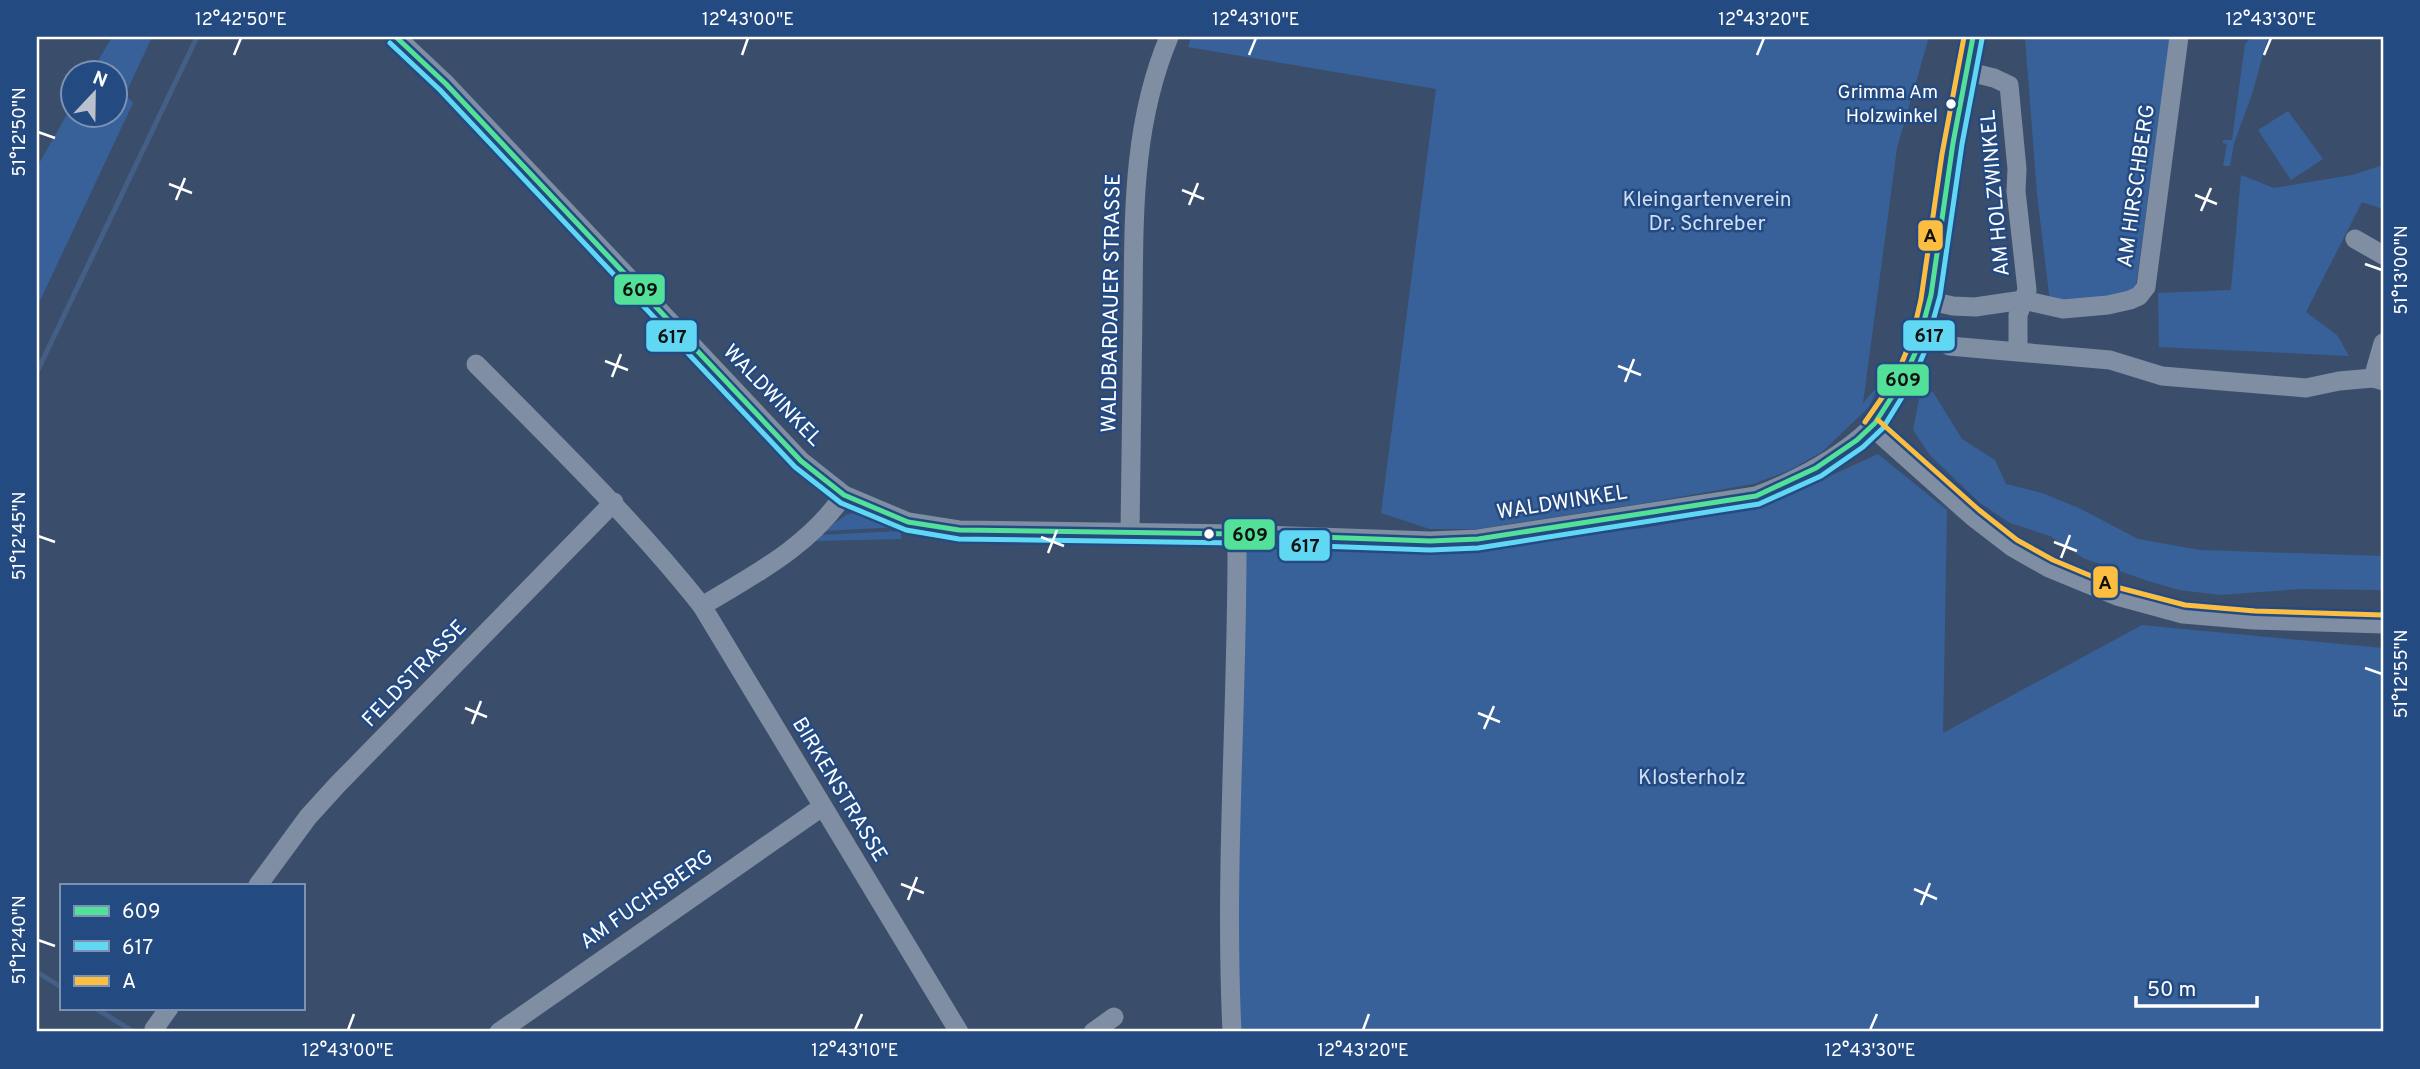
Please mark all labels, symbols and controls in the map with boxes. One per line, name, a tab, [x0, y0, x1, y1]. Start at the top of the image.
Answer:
text: 12°42'50"E	[195, 9, 287, 32]
text: 12°43'00"E	[702, 9, 794, 32]
text: 12°43'10"E	[1212, 9, 1300, 32]
text: 12°43'20"E	[1718, 9, 1810, 32]
text: 12°43'30"E	[2225, 9, 2317, 32]
north arrow	[60, 60, 130, 130]
text: N	[89, 66, 110, 94]
place label: Grimma Am Holzwinkel	[1838, 81, 1938, 129]
text: 51°12'50"N	[9, 87, 32, 177]
marker: Grimma Am Holzwinkel	[1944, 97, 1958, 111]
street label: AM HIRSCHBERG	[2112, 103, 2162, 269]
street label: AM HOLZWINKEL	[1975, 108, 2017, 277]
street label: WALDBARDAUER STRASSE	[1096, 173, 1128, 433]
park label: Kleingartenverein Dr. Schreber	[1622, 187, 1792, 238]
line badge: A	[1917, 219, 1944, 252]
text: A	[1923, 225, 1937, 249]
text: 51°13'00"N	[2391, 225, 2414, 315]
line badge: 609	[613, 273, 666, 306]
text: 609	[622, 279, 658, 303]
line badge: 617	[645, 319, 698, 353]
line badge: 617	[1902, 319, 1956, 352]
text: 617	[1914, 325, 1944, 349]
text: 617	[657, 326, 687, 350]
street label: WALDWINKEL	[716, 339, 828, 453]
line badge: 609	[1876, 363, 1930, 397]
text: 609	[1885, 369, 1921, 393]
street label: WALDWINKEL	[1495, 479, 1630, 527]
text: 51°12'45"N	[9, 491, 32, 581]
line badge: 609	[1223, 518, 1276, 551]
text: 609	[1232, 524, 1268, 548]
unlabelled marker	[1202, 527, 1216, 541]
line badge: 617	[1278, 529, 1331, 562]
text: 617	[1290, 535, 1320, 559]
line badge: A	[2092, 565, 2119, 599]
text: A	[2098, 572, 2112, 596]
street label: FELDSTRASSE	[357, 614, 473, 734]
text: 51°12'55"N	[2391, 629, 2414, 719]
street label: BIRKENSTRASSE	[785, 713, 893, 867]
park label: Klosterholz	[1638, 765, 1746, 792]
street label: AM FUCHSBERG	[575, 844, 719, 956]
legend	[60, 884, 304, 1010]
text: 51°12'40"N	[9, 895, 32, 985]
text: 609	[122, 899, 161, 926]
text: 617	[122, 935, 153, 962]
scale bar	[2136, 964, 2257, 1008]
text: A	[122, 969, 136, 996]
text: 50 m	[2147, 977, 2196, 1004]
text: 12°43'00"E	[302, 1040, 394, 1063]
text: 12°43'10"E	[811, 1040, 899, 1063]
text: 12°43'20"E	[1317, 1040, 1409, 1063]
text: 12°43'30"E	[1824, 1040, 1916, 1063]

